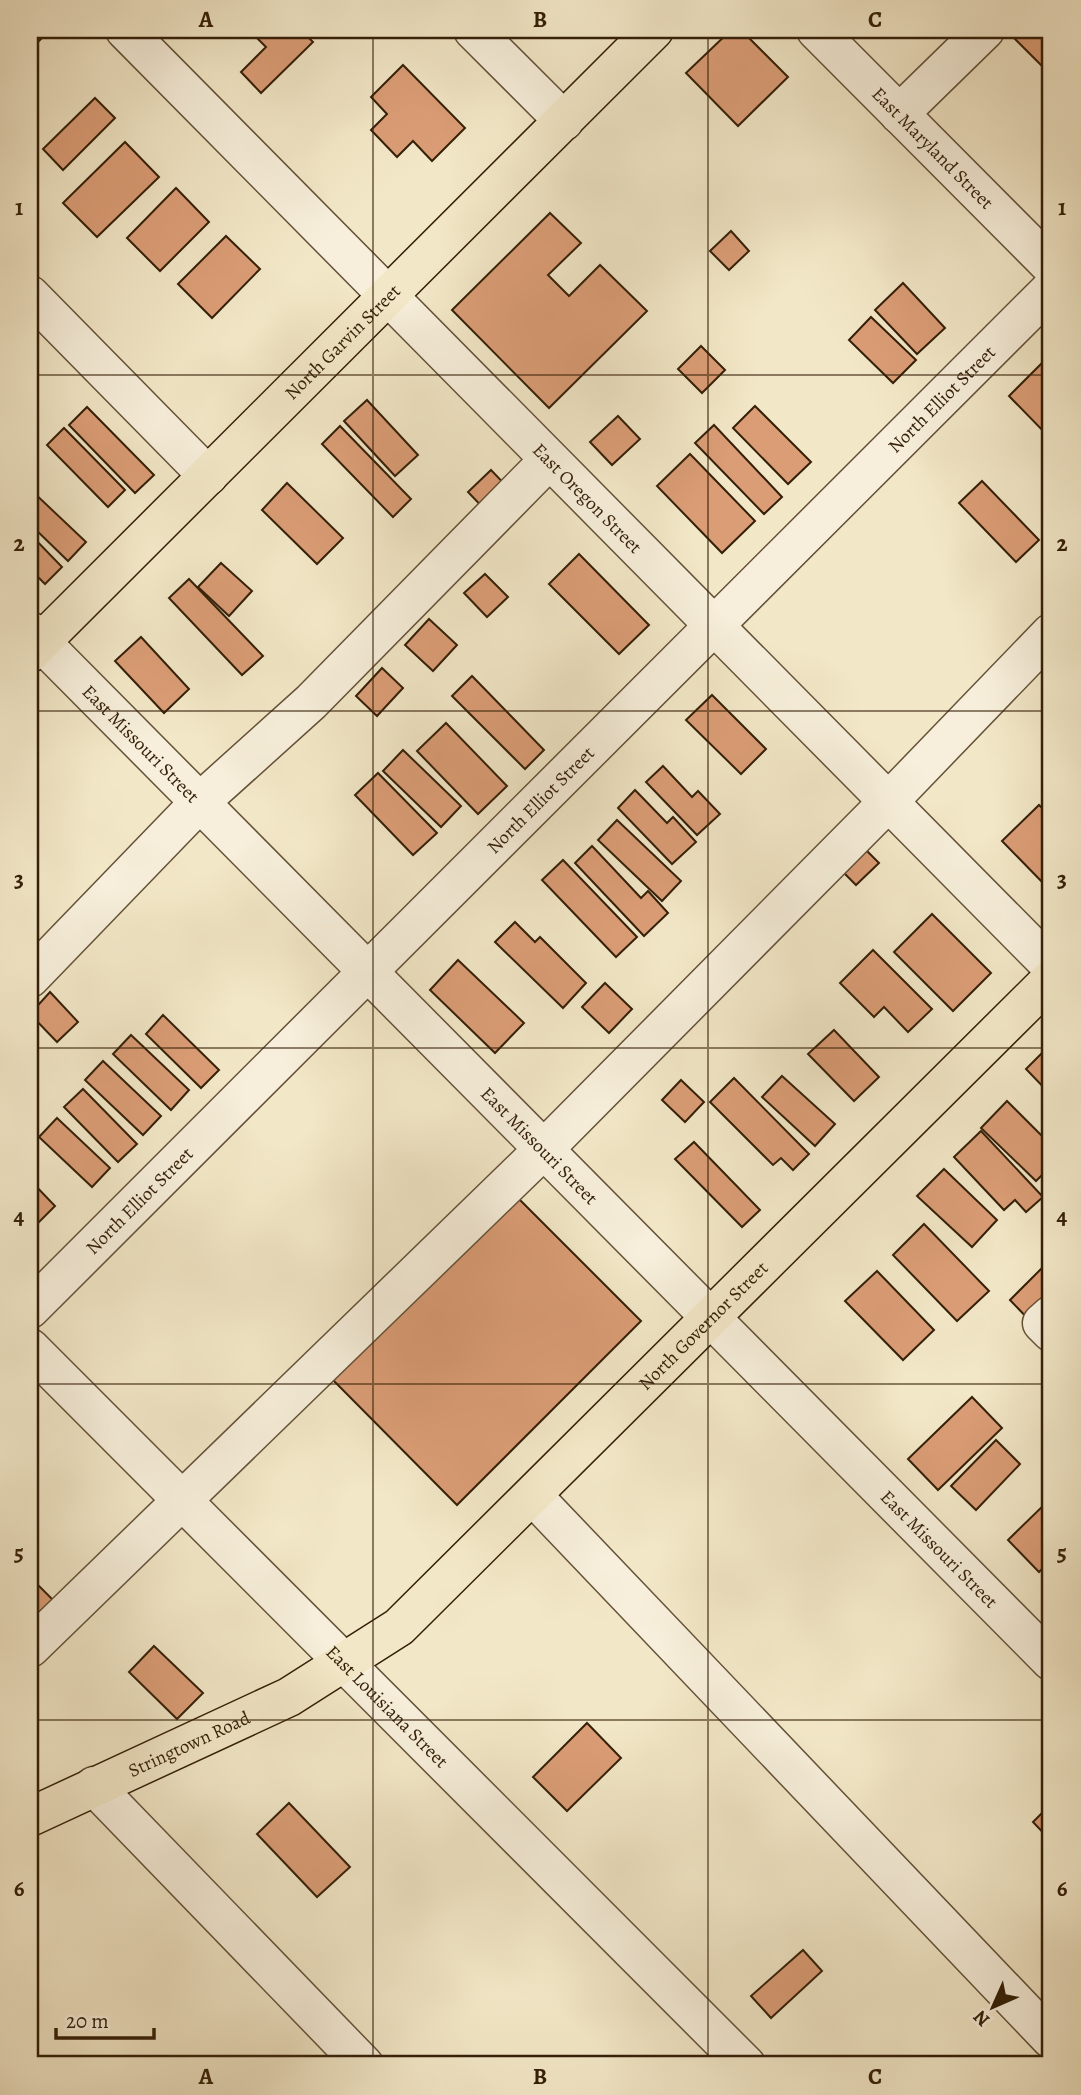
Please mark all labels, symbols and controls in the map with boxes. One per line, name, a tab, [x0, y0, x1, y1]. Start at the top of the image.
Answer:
text: A	[198, 4, 214, 35]
text: B	[533, 4, 547, 35]
text: C	[868, 4, 882, 35]
street label: East Maryland Street	[866, 81, 999, 215]
text: 1	[15, 192, 23, 223]
text: 1	[1058, 192, 1066, 223]
street label: North Garvin Street	[279, 279, 406, 406]
street label: North Elliot Street	[882, 340, 1001, 459]
street label: East Oregon Street	[526, 437, 648, 559]
text: 2	[13, 528, 25, 559]
text: 2	[1056, 528, 1068, 559]
street label: East Missouri Street	[76, 679, 205, 809]
street label: North Elliot Street	[481, 741, 600, 860]
text: 3	[14, 864, 24, 895]
text: 3	[1057, 864, 1067, 895]
street label: East Missouri Street	[475, 1081, 603, 1211]
street label: North Elliot Street	[80, 1141, 199, 1260]
text: 4	[14, 1201, 25, 1232]
text: 4	[1057, 1201, 1068, 1232]
street label: North Governor Street	[633, 1256, 774, 1396]
street label: East Missouri Street	[874, 1484, 1003, 1614]
text: 5	[14, 1537, 24, 1568]
text: 5	[1057, 1537, 1067, 1568]
street label: East Louisiana Street	[320, 1640, 454, 1774]
street label: Stringtown Road	[124, 1705, 255, 1784]
text: 6	[14, 1873, 25, 1904]
text: 6	[1057, 1873, 1068, 1904]
north arrow	[958, 1972, 1028, 2042]
scale bar	[56, 1997, 154, 2041]
text: N	[967, 2004, 996, 2032]
text: 20 m	[66, 2007, 109, 2035]
text: A	[198, 2061, 214, 2092]
text: B	[533, 2061, 547, 2092]
text: C	[868, 2061, 882, 2092]

